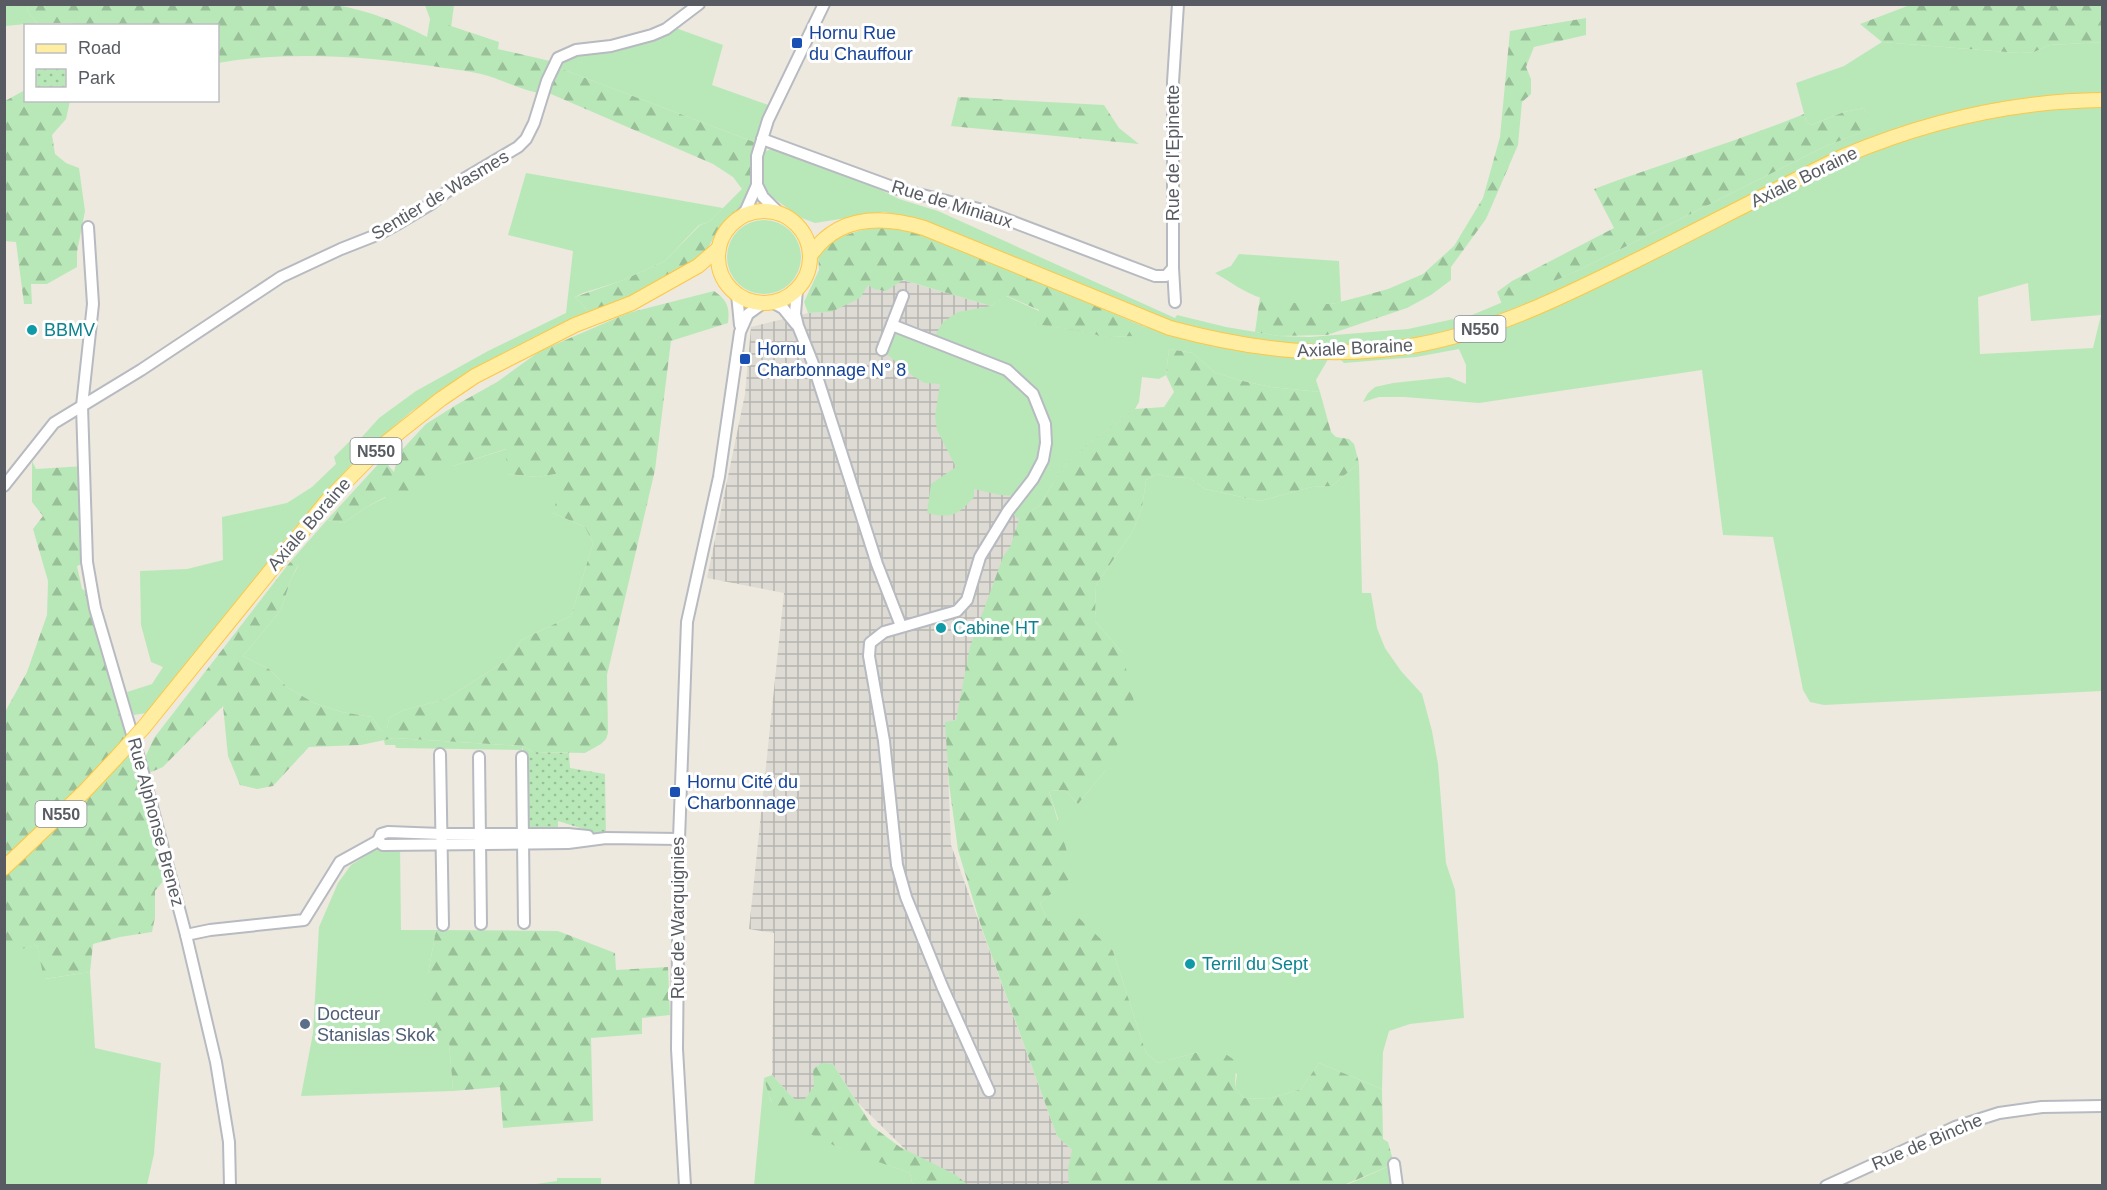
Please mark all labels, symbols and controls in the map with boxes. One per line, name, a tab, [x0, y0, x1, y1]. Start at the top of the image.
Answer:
place label: Hornu Rue du Chauffour	[809, 23, 913, 64]
legend	[24, 24, 219, 102]
marker: Hornu Rue du Chauffour	[790, 36, 804, 50]
text: Road	[78, 38, 121, 58]
text: Park	[78, 68, 116, 88]
street label: Rue de l'Epinette	[1163, 85, 1183, 221]
street label: Axiale Boraine	[1747, 143, 1861, 211]
street label: Sentier de Wasmes	[368, 146, 512, 244]
street label: Rue de Miniaux	[889, 176, 1015, 232]
road number: N550	[1454, 316, 1506, 342]
place label: BBMV	[44, 320, 95, 340]
marker: BBMV	[25, 323, 39, 337]
street label: Axiale Boraine	[1297, 335, 1413, 361]
place label: Hornu Charbonnage N° 8	[757, 339, 906, 380]
marker: Hornu Charbonnage N° 8	[738, 352, 752, 366]
road number: N550	[350, 438, 401, 464]
street label: Axiale Boraine	[263, 474, 355, 574]
place label: Cabine HT	[953, 618, 1039, 638]
marker: Cabine HT	[934, 621, 948, 635]
street label: Rue Alphonse Brenez	[124, 735, 188, 909]
place label: Hornu Cité du Charbonnage	[687, 772, 798, 813]
marker: Hornu Cité du Charbonnage	[668, 785, 682, 799]
road number: N550	[36, 801, 86, 827]
street label: Rue de Warquignies	[668, 837, 688, 999]
place label: Terril du Sept	[1202, 954, 1308, 974]
marker: Terril du Sept	[1183, 957, 1197, 971]
place label: Docteur Stanislas Skok	[317, 1004, 436, 1045]
marker: Docteur Stanislas Skok	[298, 1017, 312, 1031]
street label: Rue de Binche	[1869, 1110, 1985, 1174]

